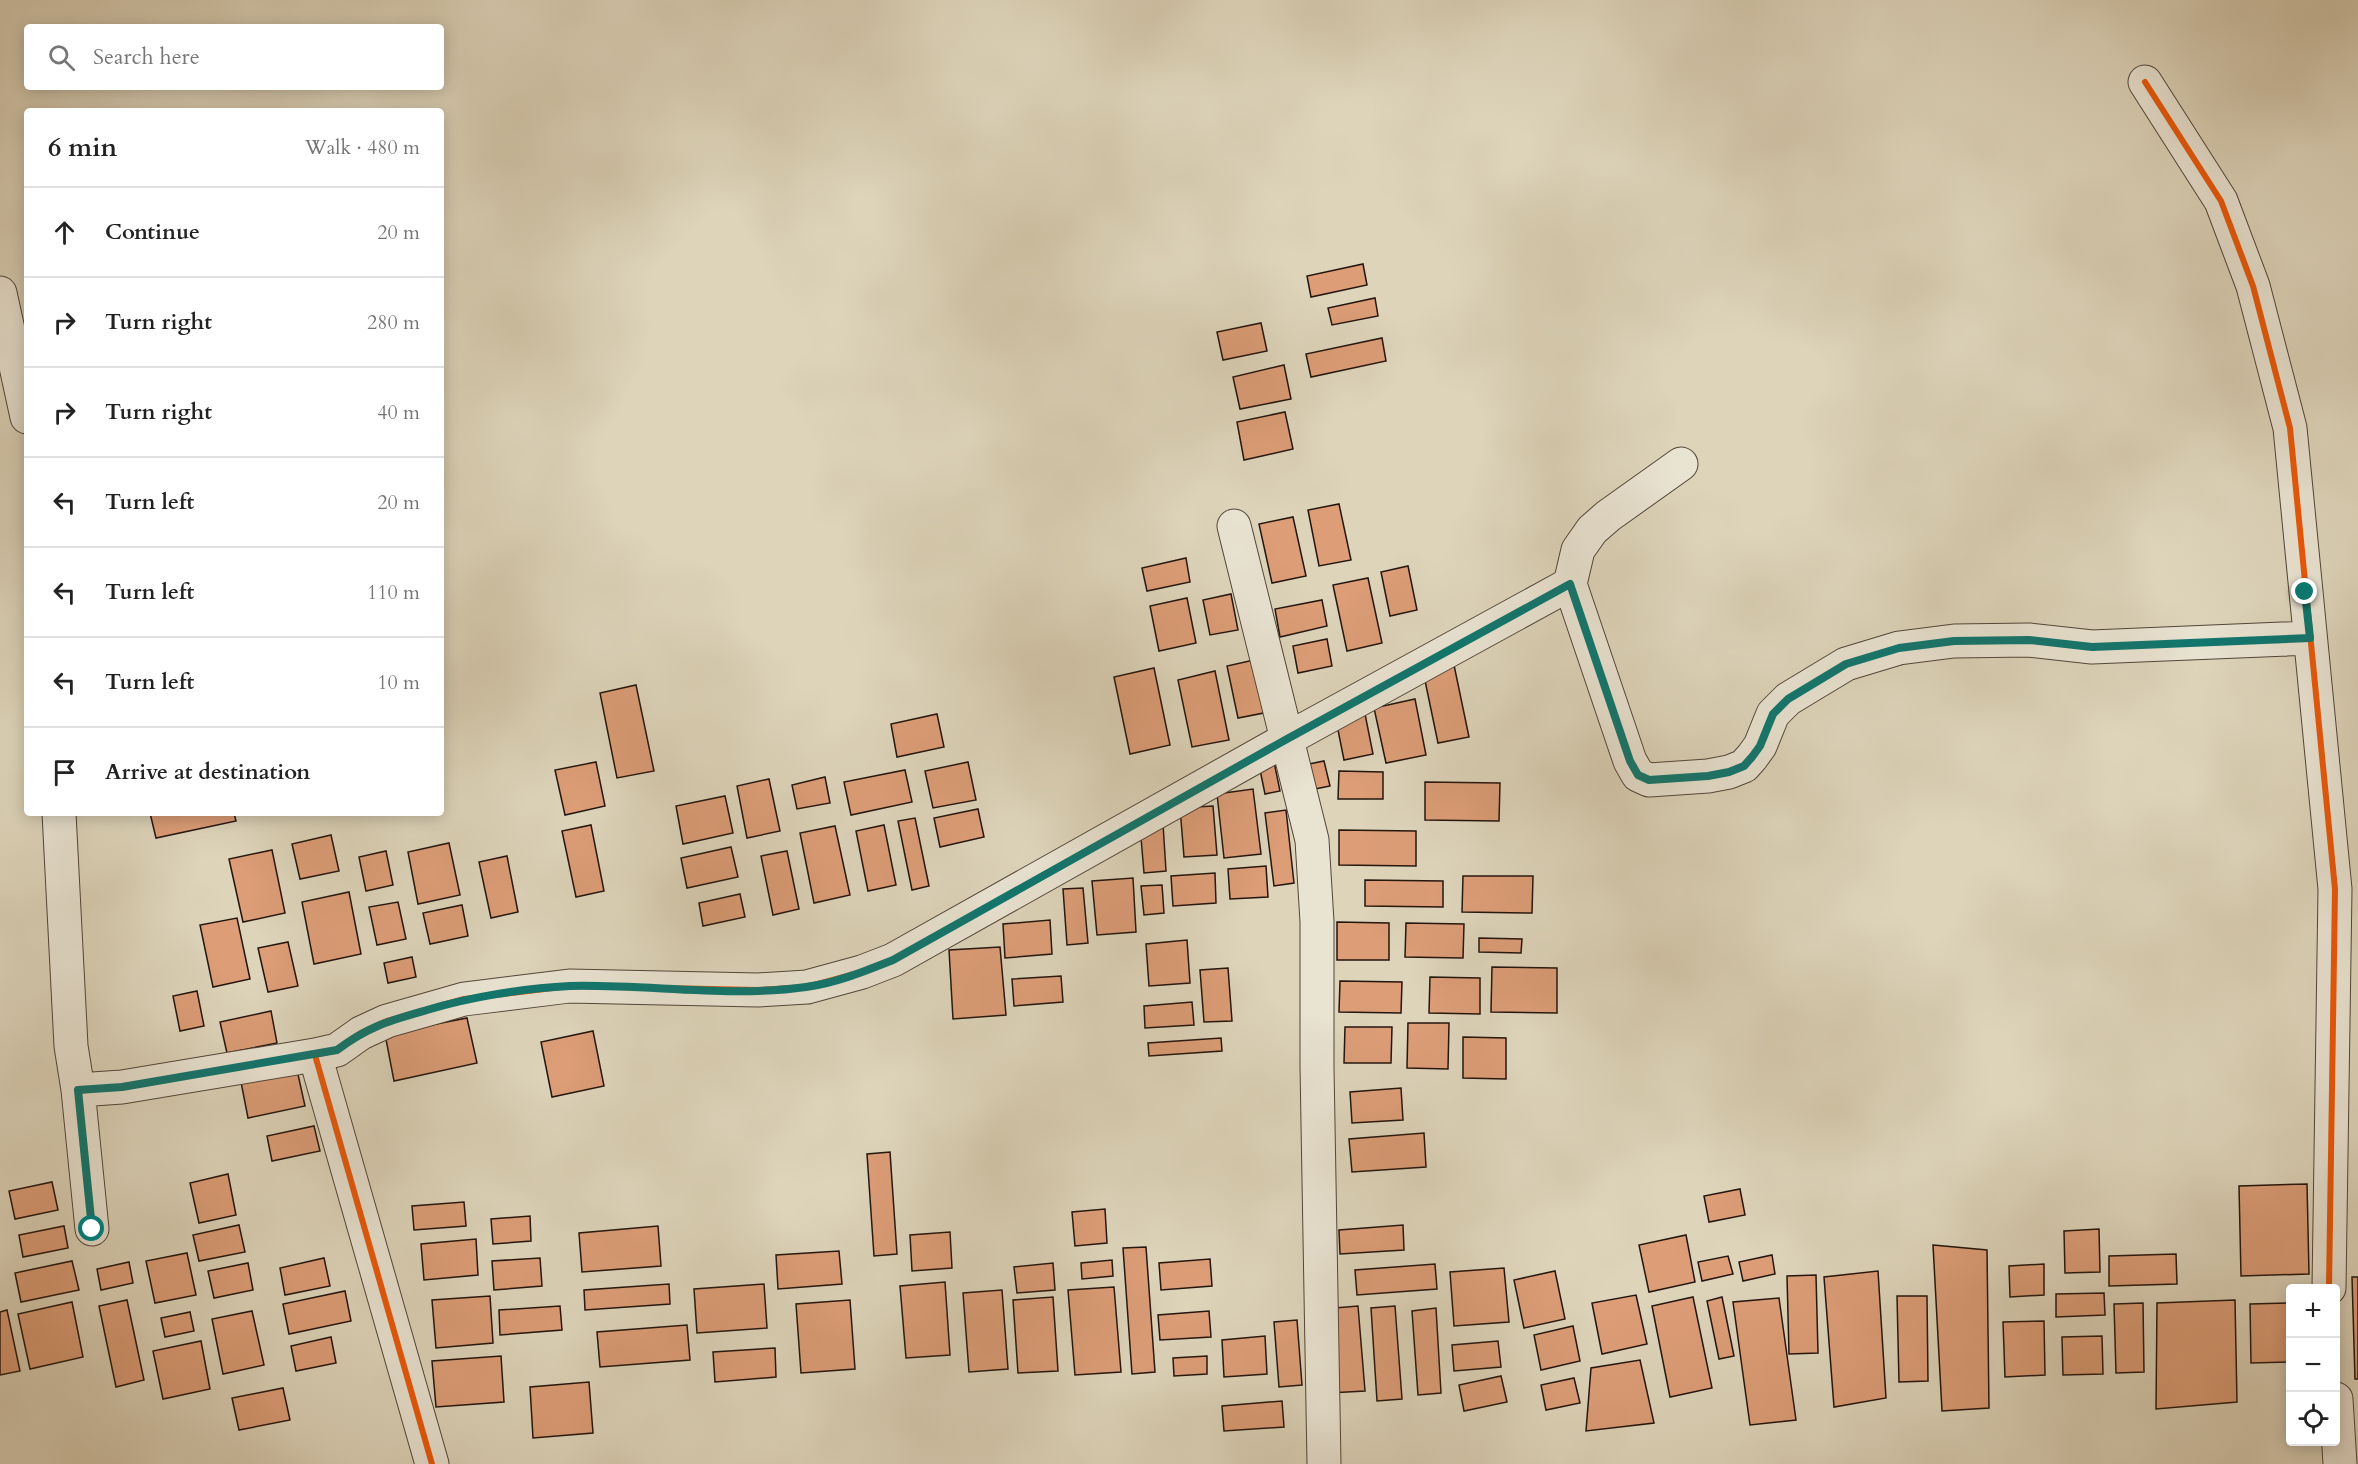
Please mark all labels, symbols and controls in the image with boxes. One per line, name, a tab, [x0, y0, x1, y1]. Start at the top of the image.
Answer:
search box	[24, 24, 444, 90]
icon: search	[45, 41, 78, 74]
text: Search here	[93, 42, 200, 72]
text: 6 min	[48, 130, 117, 165]
text: Walk · 480 m	[305, 134, 420, 161]
icon: ahead	[48, 216, 81, 249]
text: Continue	[105, 217, 200, 247]
text: 20 m	[377, 219, 420, 246]
icon: right	[48, 306, 81, 339]
text: Turn right	[105, 307, 212, 337]
text: 280 m	[367, 309, 420, 336]
icon: right	[48, 396, 81, 429]
text: Turn right	[105, 397, 212, 427]
text: 40 m	[377, 399, 420, 426]
icon: left	[48, 486, 81, 519]
text: Turn left	[105, 487, 194, 517]
text: 20 m	[377, 489, 420, 516]
icon: left	[48, 576, 81, 609]
text: Turn left	[105, 577, 194, 607]
route end	[2291, 578, 2317, 604]
text: 110 m	[367, 579, 420, 606]
icon: left	[48, 666, 81, 699]
text: Turn left	[105, 667, 194, 697]
text: 10 m	[377, 669, 420, 696]
icon: arrive	[48, 756, 81, 789]
text: Arrive at destination	[105, 757, 310, 787]
route start	[78, 1215, 104, 1241]
map controls	[2286, 1284, 2340, 1446]
button: +	[2286, 1284, 2340, 1338]
button: −	[2286, 1338, 2340, 1392]
button: locate	[2286, 1392, 2340, 1446]

